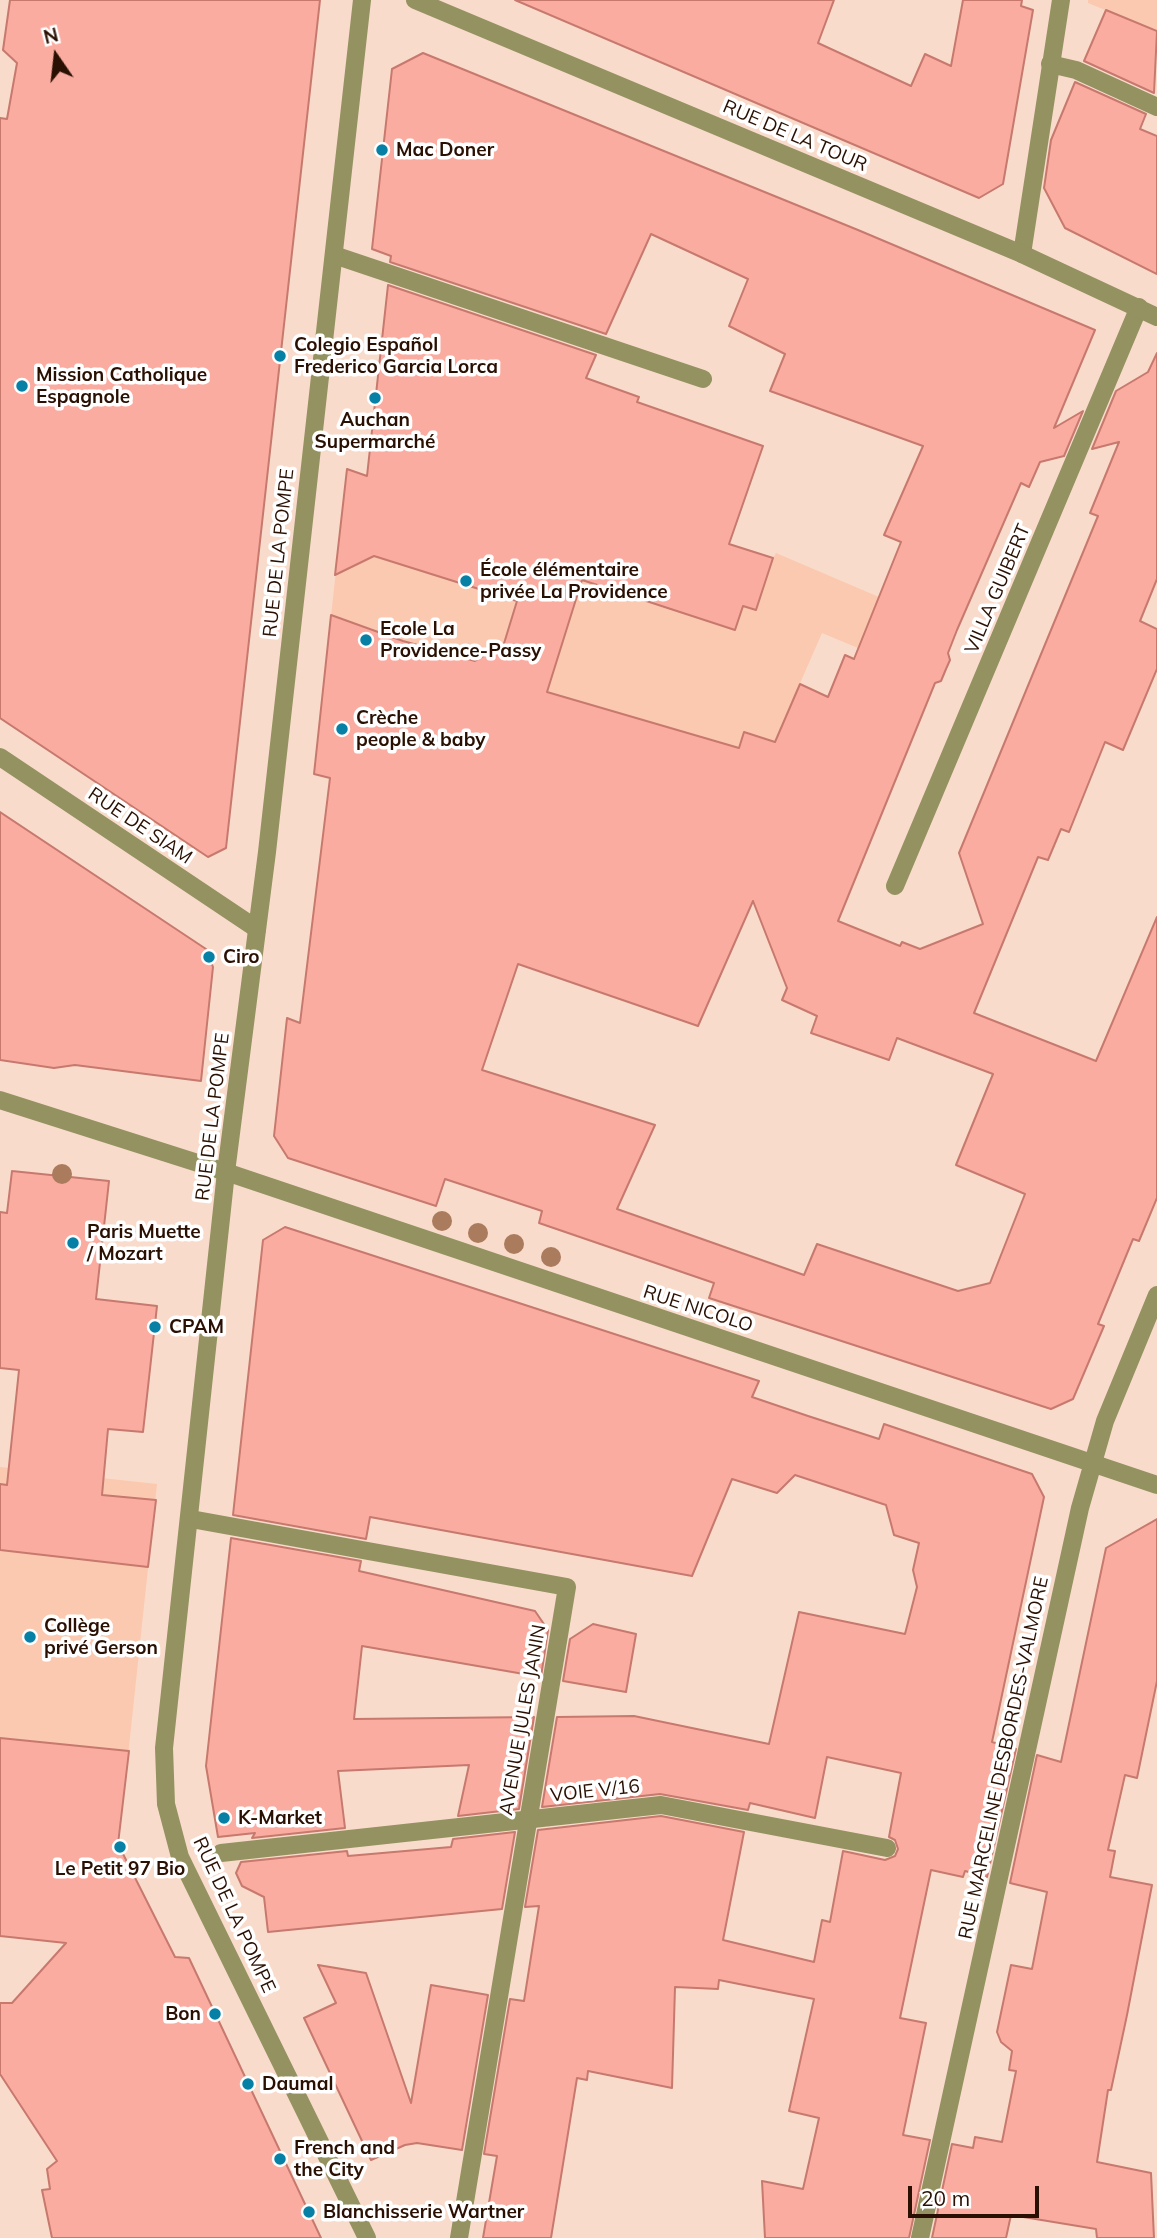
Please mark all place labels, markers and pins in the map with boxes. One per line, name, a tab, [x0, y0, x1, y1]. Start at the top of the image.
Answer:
place label: Mac Doner	[396, 139, 494, 161]
marker: Mac Doner	[374, 142, 390, 158]
place label: Colegio Español Frederico Garcia Lorca	[294, 334, 498, 378]
marker: Colegio Español Frederico Garcia Lorca	[272, 348, 288, 364]
place label: Mission Catholique Espagnole	[36, 364, 207, 408]
marker: Mission Catholique Espagnole	[14, 378, 30, 394]
marker: Auchan Supermarché	[367, 390, 383, 406]
place label: Auchan Supermarché	[315, 409, 435, 453]
place label: École élémentaire privée La Providence	[480, 559, 668, 603]
marker: École élémentaire privée La Providence	[458, 573, 474, 589]
place label: Ecole La Providence-Passy	[380, 618, 541, 662]
marker: Ecole La Providence-Passy	[358, 632, 374, 648]
place label: Crèche people & baby	[356, 707, 486, 751]
marker: Crèche people & baby	[334, 721, 350, 737]
place label: Ciro	[223, 946, 260, 968]
marker: Ciro	[201, 949, 217, 965]
place label: Paris Muette / Mozart	[87, 1221, 201, 1265]
marker: Paris Muette / Mozart	[65, 1235, 81, 1251]
place label: CPAM	[169, 1316, 224, 1338]
marker: CPAM	[147, 1319, 163, 1335]
place label: Collège privé Gerson	[44, 1615, 158, 1659]
marker: Collège privé Gerson	[22, 1629, 38, 1645]
place label: K-Market	[238, 1807, 322, 1829]
marker: K-Market	[216, 1810, 232, 1826]
marker: Le Petit 97 Bio	[112, 1839, 128, 1855]
place label: Le Petit 97 Bio	[55, 1858, 185, 1880]
place label: Bon	[165, 2003, 201, 2025]
marker: Bon	[207, 2006, 223, 2022]
place label: Daumal	[262, 2073, 333, 2095]
marker: Daumal	[240, 2076, 256, 2092]
place label: French and the City	[294, 2137, 395, 2181]
marker: French and the City	[272, 2151, 288, 2167]
place label: Blanchisserie Wartner	[323, 2201, 524, 2223]
marker: Blanchisserie Wartner	[301, 2204, 317, 2220]

